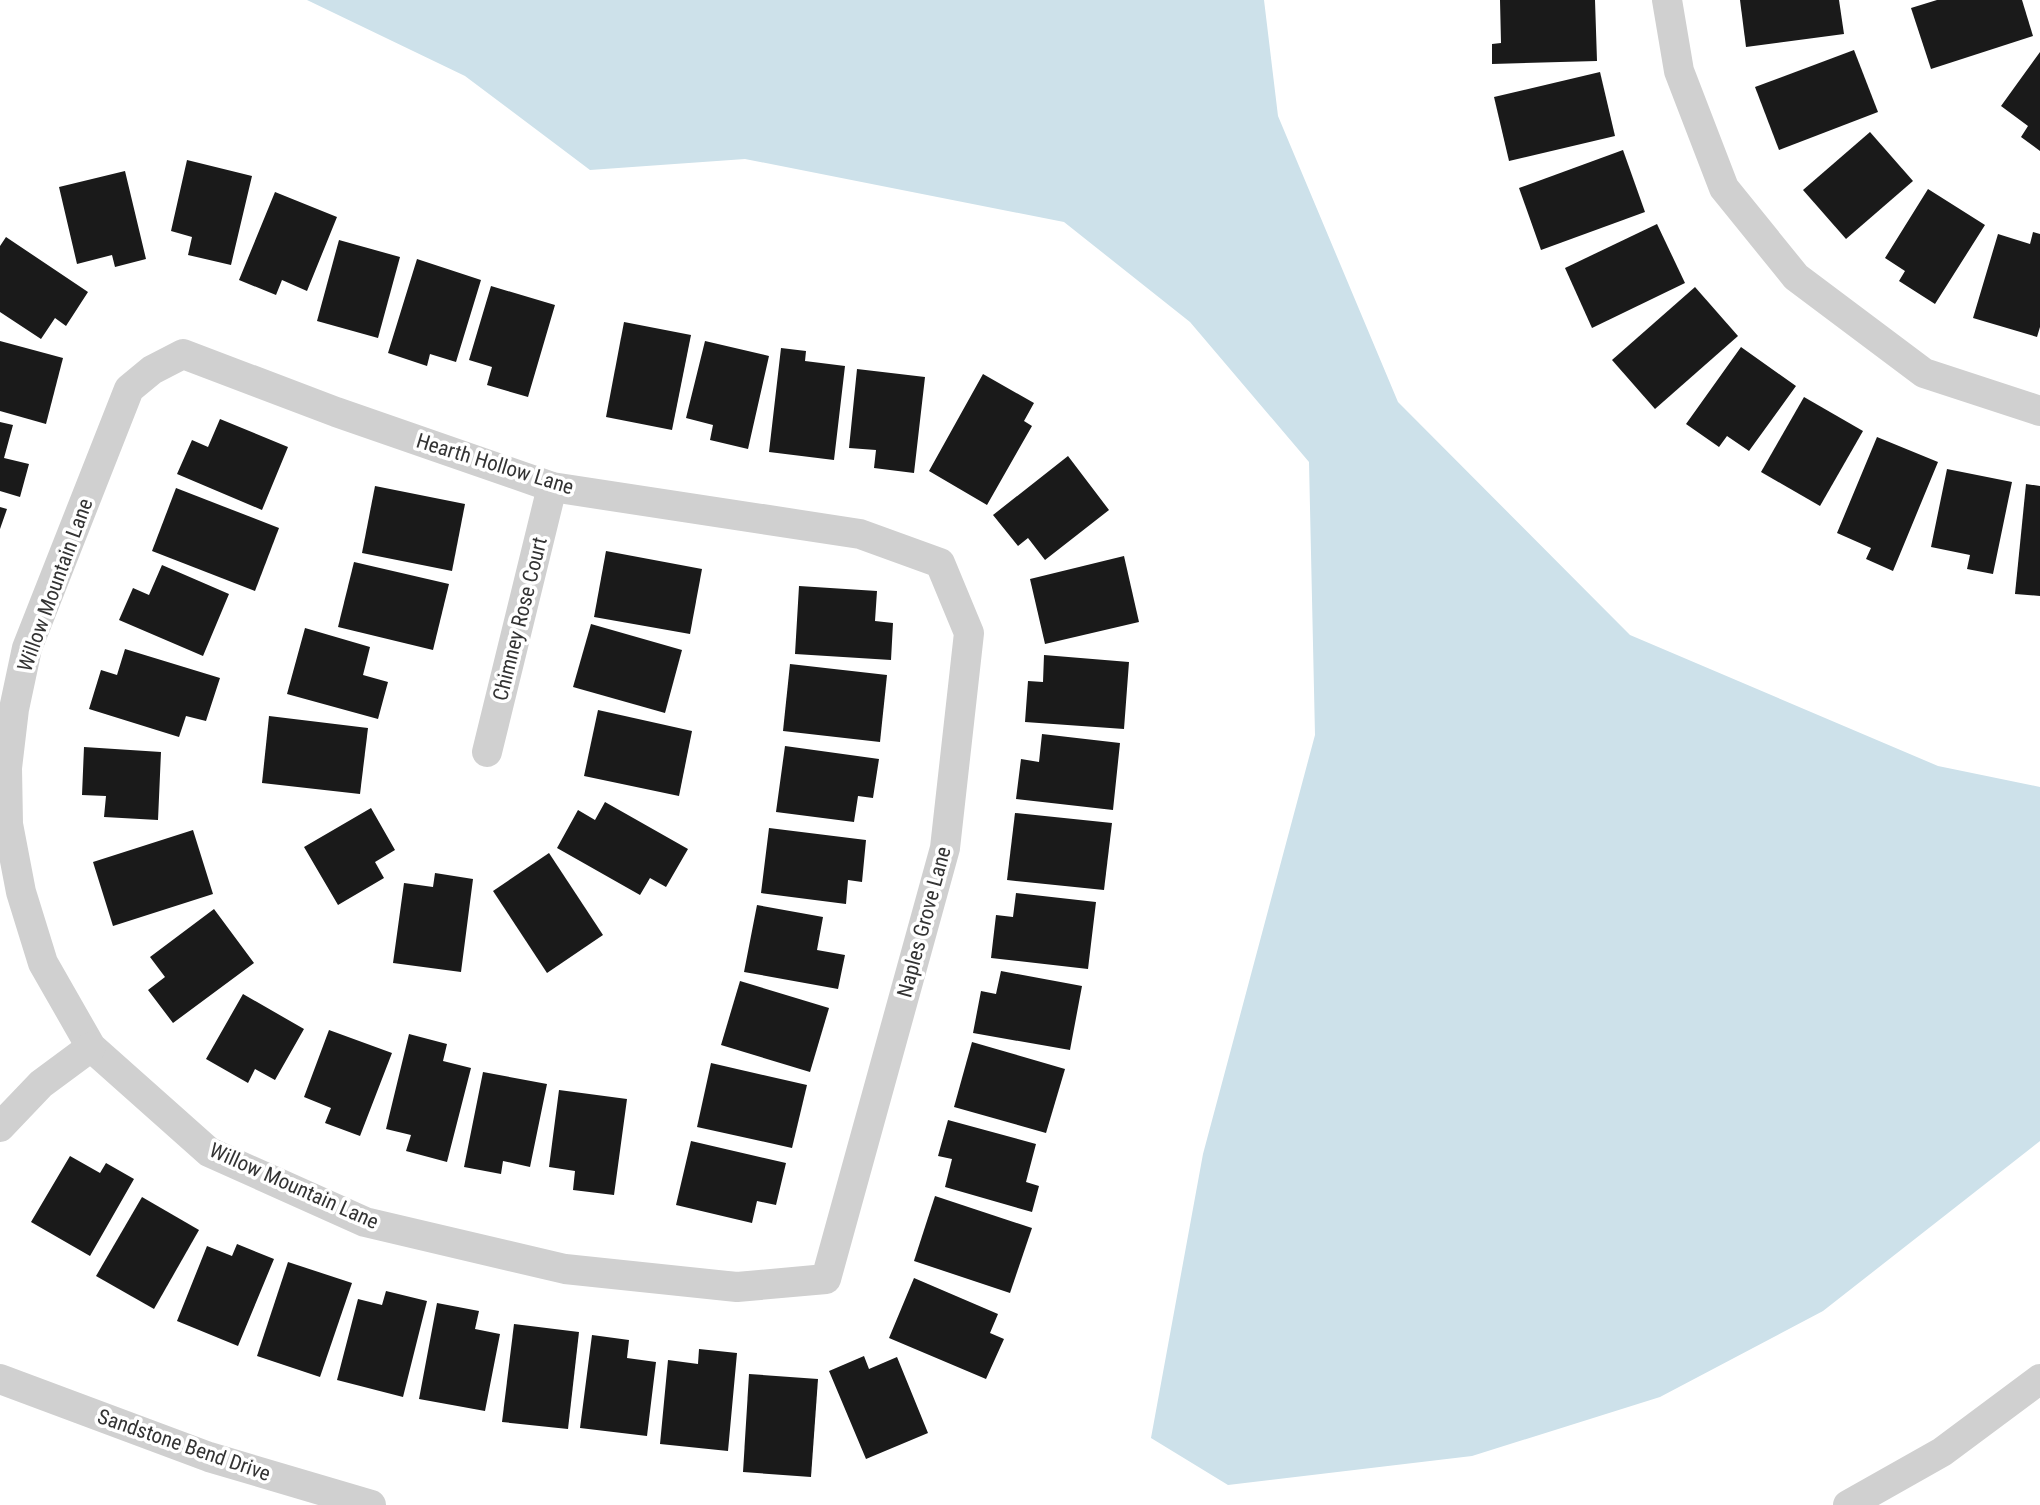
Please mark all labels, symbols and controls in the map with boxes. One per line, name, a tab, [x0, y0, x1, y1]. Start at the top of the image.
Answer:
street label: Hearth Hollow Lane	[413, 429, 577, 499]
street label: Willow Mountain Lane	[13, 495, 98, 675]
street label: Chimney Rose Court	[488, 535, 552, 703]
street label: Naples Grove Lane	[892, 844, 956, 1000]
street label: Willow Mountain Lane	[206, 1138, 382, 1234]
street label: Sandstone Bend Drive	[94, 1404, 274, 1486]

